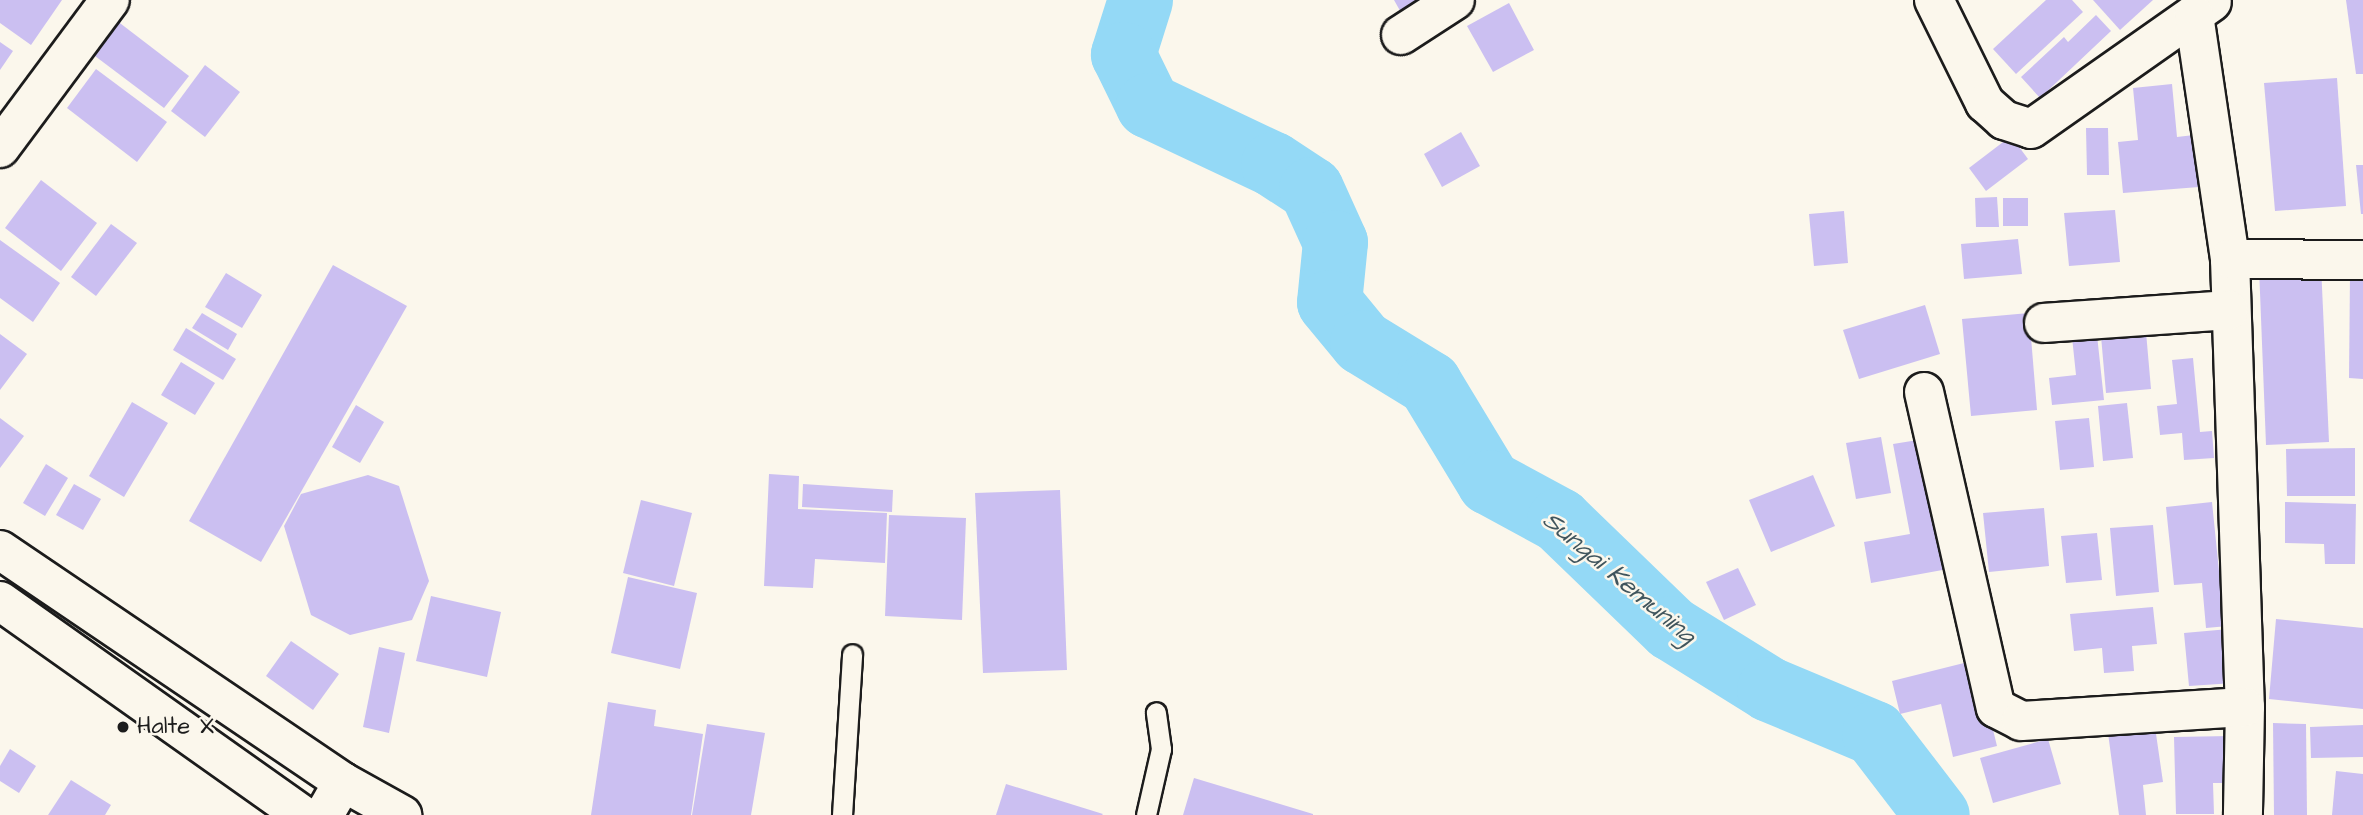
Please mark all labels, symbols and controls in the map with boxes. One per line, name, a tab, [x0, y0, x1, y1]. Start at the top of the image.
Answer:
water label: Sungai Kemuning	[1536, 505, 1702, 651]
place label: Halte X	[137, 713, 214, 741]
marker: Halte X	[115, 719, 131, 735]

